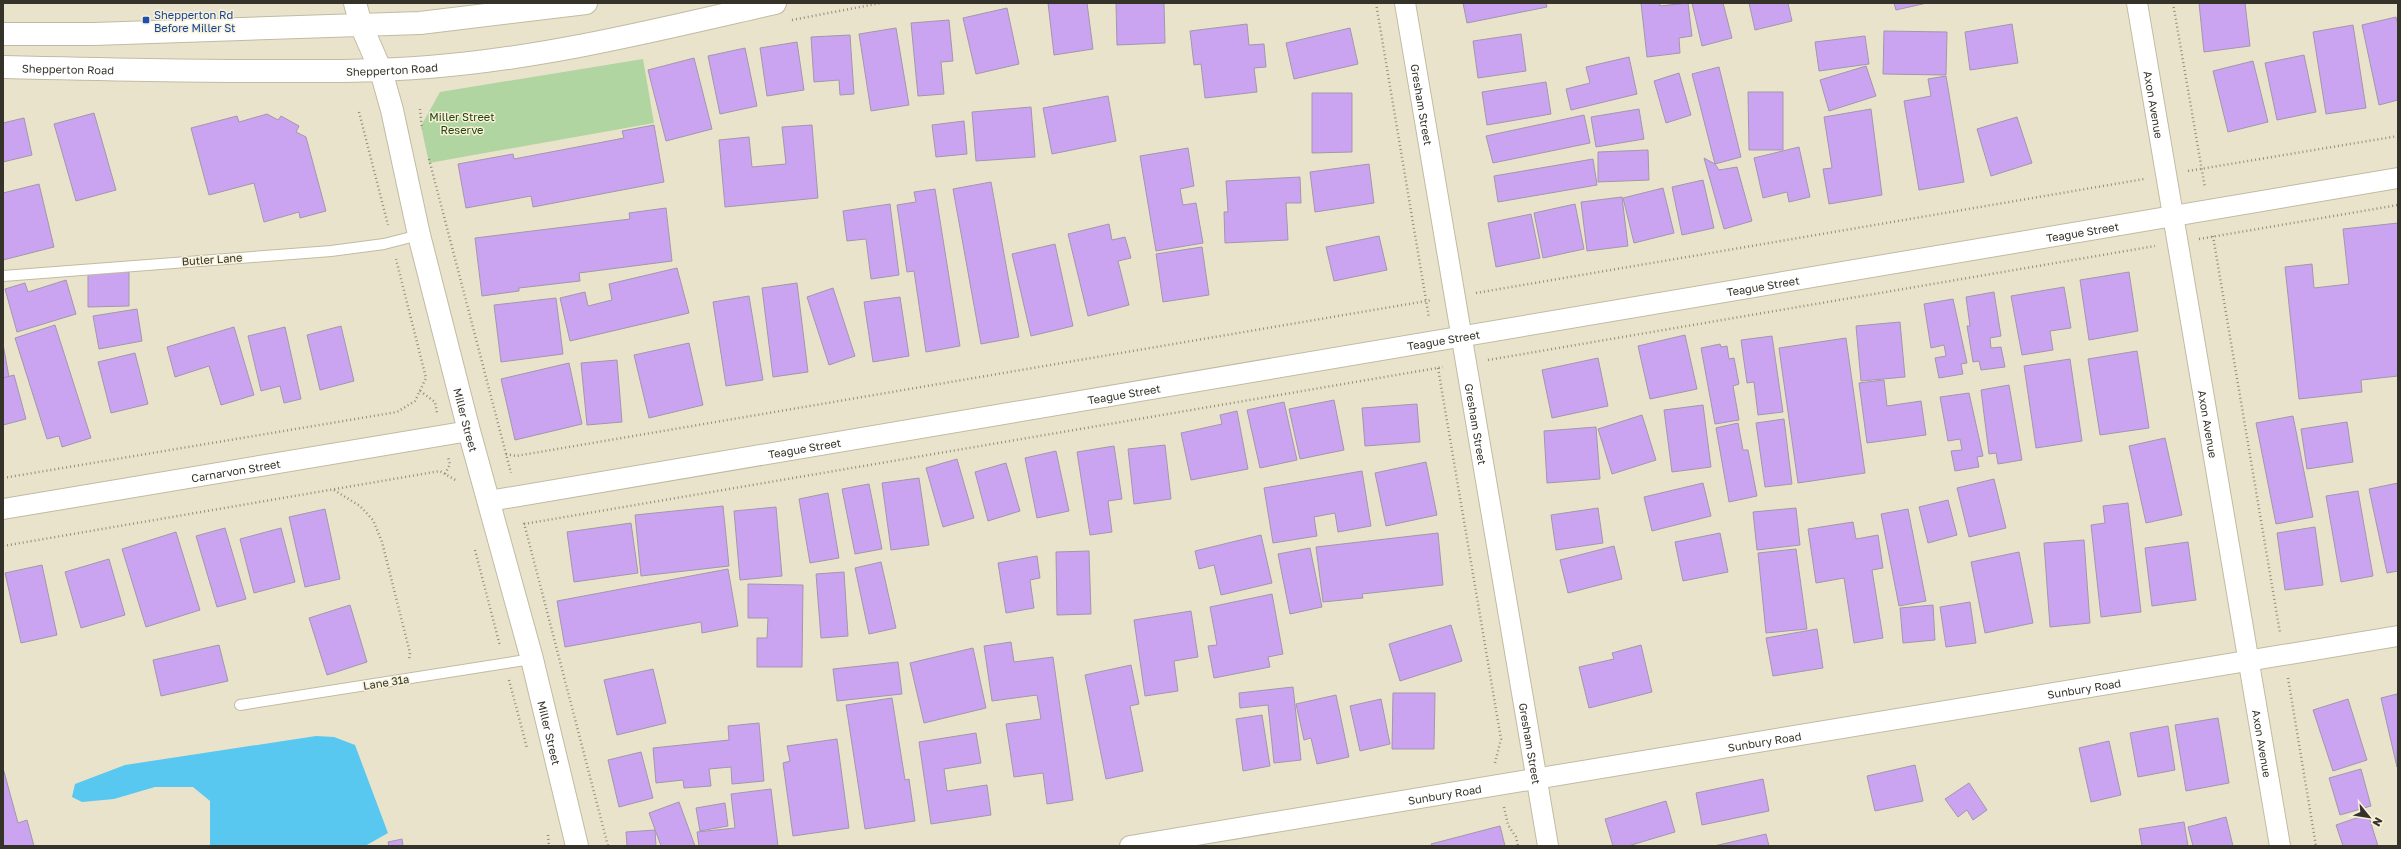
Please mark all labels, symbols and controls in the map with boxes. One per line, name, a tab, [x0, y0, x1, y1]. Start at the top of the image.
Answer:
place label: Shepperton Rd Before Miller St	[154, 8, 235, 34]
marker: Shepperton Rd Before Miller St	[141, 15, 151, 25]
street label: Shepperton Road	[346, 60, 438, 77]
street label: Shepperton Road	[22, 61, 114, 76]
street label: Gresham Street	[1409, 63, 1436, 146]
street label: Axon Avenue	[2142, 70, 2166, 139]
park label: Miller Street Reserve	[429, 110, 495, 136]
street label: Teague Street	[2045, 219, 2120, 244]
street label: Butler Lane	[181, 250, 243, 268]
street label: Teague Street	[1726, 273, 1800, 298]
street label: Teague Street	[1406, 327, 1481, 352]
street label: Teague Street	[1087, 381, 1161, 406]
street label: Gresham Street	[1463, 382, 1490, 466]
street label: Miller Street	[452, 386, 481, 453]
street label: Axon Avenue	[2196, 389, 2221, 459]
street label: Teague Street	[767, 435, 842, 460]
street label: Carnarvon Street	[190, 456, 281, 484]
street label: Lane 31a	[362, 672, 410, 692]
street label: Sunbury Road	[2046, 676, 2122, 700]
street label: Miller Street	[536, 699, 564, 766]
street label: Gresham Street	[1517, 702, 1544, 785]
street label: Axon Avenue	[2250, 709, 2275, 778]
street label: Sunbury Road	[1727, 728, 1802, 753]
street label: Sunbury Road	[1407, 781, 1482, 806]
north arrow	[2349, 797, 2389, 837]
text: N	[2370, 815, 2386, 829]

